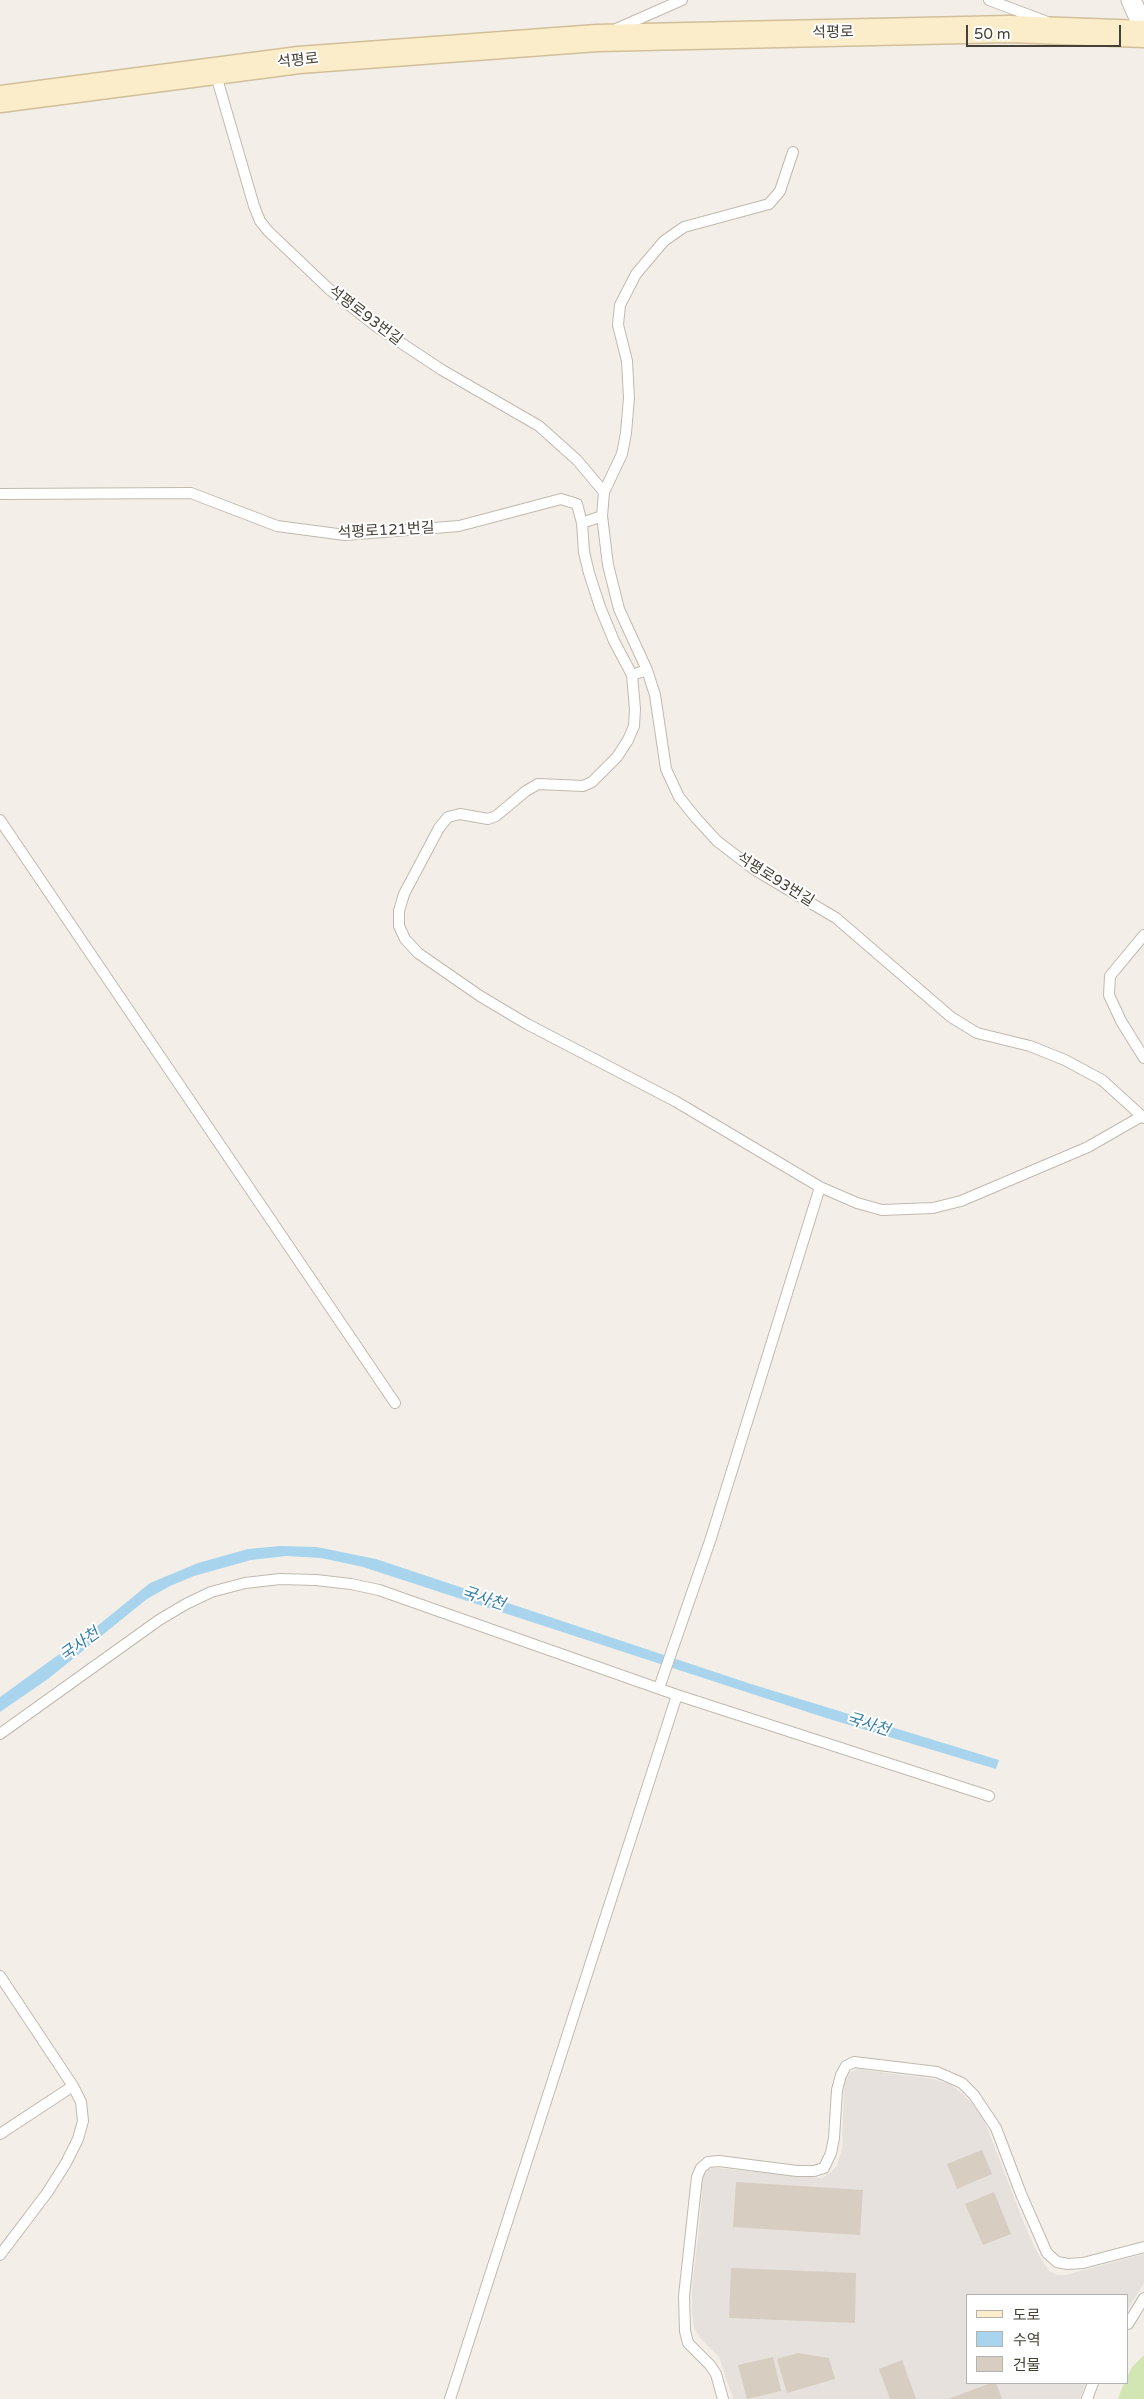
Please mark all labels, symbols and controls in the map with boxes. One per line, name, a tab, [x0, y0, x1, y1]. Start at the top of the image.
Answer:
scale bar	[969, 15, 1124, 47]
street label: 석평로	[812, 24, 854, 42]
text: 50 m	[974, 25, 1011, 43]
street label: 석평로	[276, 50, 320, 72]
street label: 석평로93번길	[325, 282, 405, 350]
street label: 석평로121번길	[337, 519, 435, 543]
street label: 석평로93번길	[733, 849, 817, 911]
water label: 국사천	[459, 1583, 507, 1615]
water label: 국사천	[56, 1624, 104, 1666]
water label: 국사천	[844, 1709, 892, 1741]
legend	[966, 2294, 1129, 2384]
text: 도로	[1013, 2306, 1041, 2324]
text: 수역	[1013, 2331, 1041, 2349]
text: 건물	[1013, 2356, 1041, 2374]

